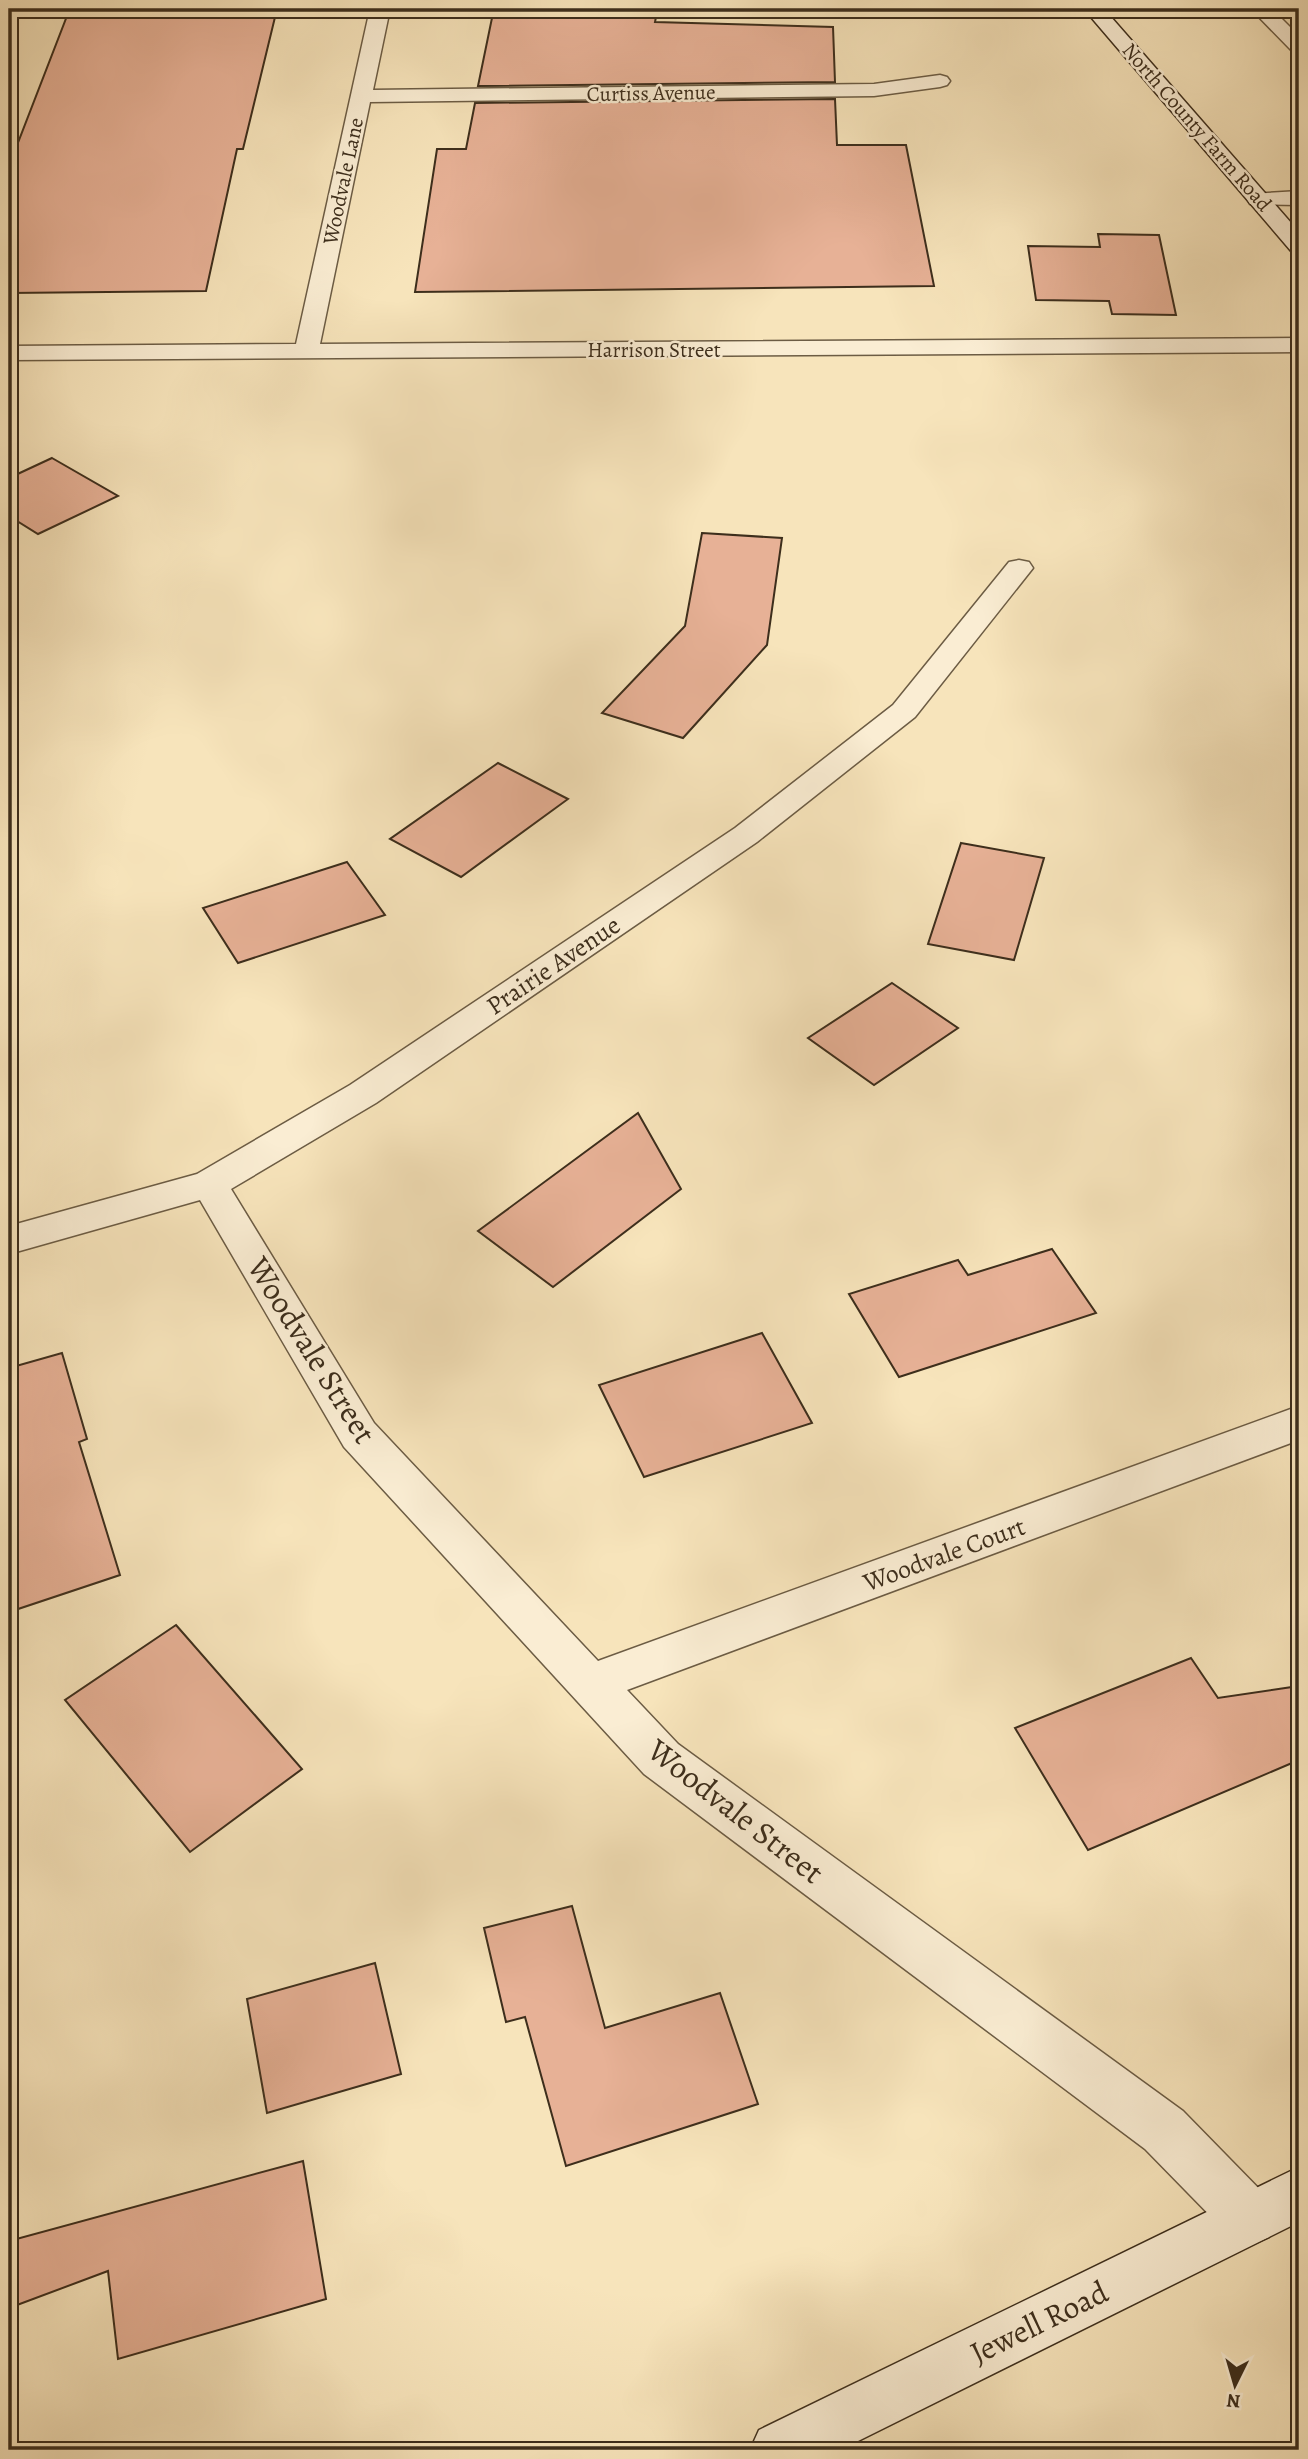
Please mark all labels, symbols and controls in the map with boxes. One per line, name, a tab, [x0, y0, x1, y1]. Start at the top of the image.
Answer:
street label: North County Farm Road	[1116, 37, 1279, 218]
street label: Curtiss Avenue	[586, 78, 716, 108]
street label: Woodvale Lane	[316, 115, 370, 248]
street label: Harrison Street	[587, 336, 721, 364]
street label: Prairie Avenue	[479, 908, 627, 1023]
street label: Woodvale Street	[237, 1247, 387, 1452]
street label: Woodvale Court	[857, 1509, 1030, 1600]
street label: Woodvale Street	[638, 1728, 833, 1894]
street label: Jewell Road	[963, 2269, 1116, 2374]
north arrow	[1200, 2350, 1270, 2420]
text: N	[1225, 2387, 1242, 2414]

